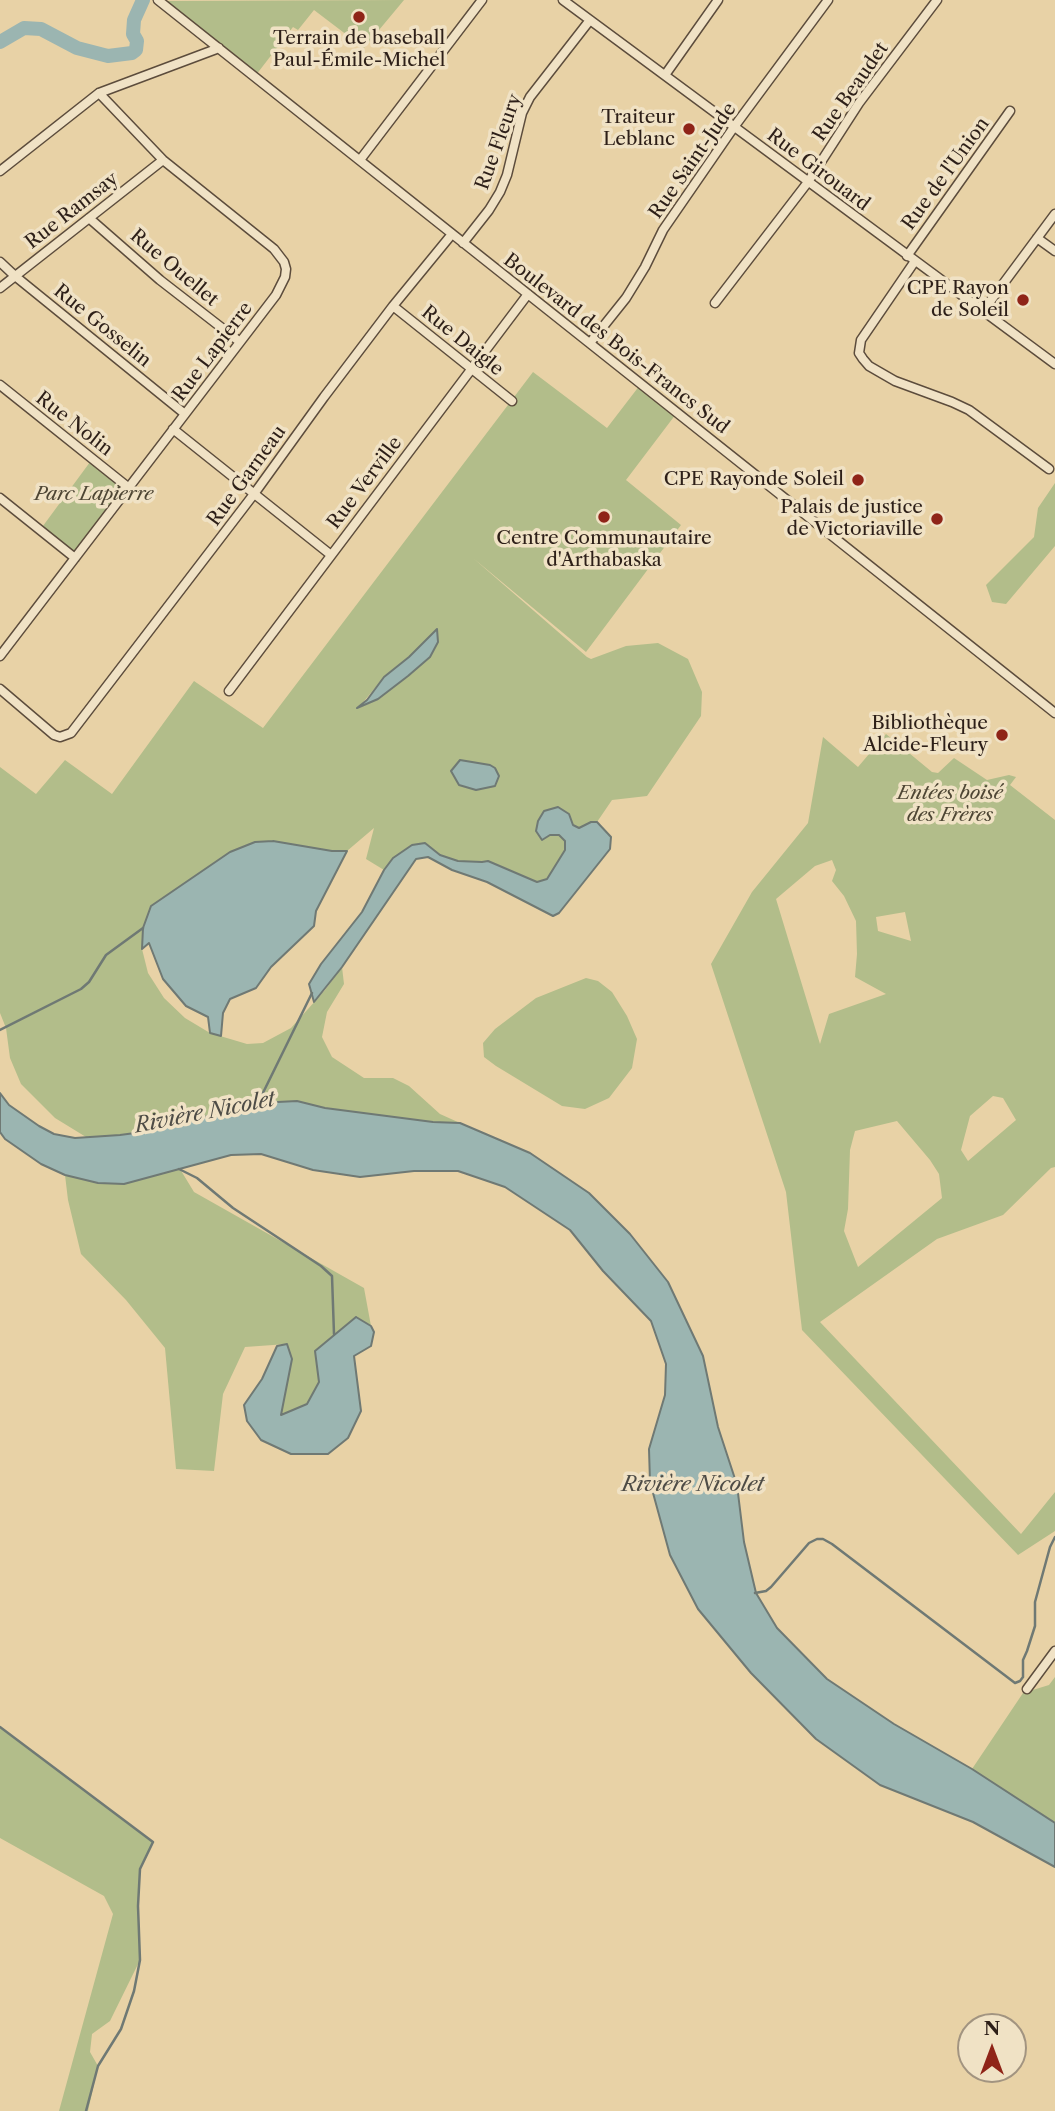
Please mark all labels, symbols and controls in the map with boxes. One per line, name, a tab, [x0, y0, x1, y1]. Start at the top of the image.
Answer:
marker: Terrain de baseball Paul-Émile-Michel	[351, 9, 367, 25]
place label: Terrain de baseball Paul-Émile-Michel	[273, 28, 445, 72]
street label: Rue Beaudet	[808, 38, 894, 146]
street label: Rue Fleury	[471, 91, 527, 193]
street label: Rue Saint-Jude	[645, 99, 741, 223]
place label: Traiteur Leblanc	[601, 107, 675, 151]
street label: Rue de l'Union	[897, 113, 995, 235]
marker: Traiteur Leblanc	[681, 121, 697, 137]
street label: Rue Girouard	[762, 124, 874, 216]
street label: Rue Ramsay	[21, 168, 123, 254]
street label: Rue Ouellet	[125, 225, 223, 311]
street label: Boulevard des Bois-Francs Sud	[499, 249, 733, 439]
place label: CPE Rayon de Soleil	[907, 278, 1009, 322]
street label: Rue Gosselin	[49, 280, 155, 372]
marker: CPE Rayon de Soleil	[1015, 292, 1031, 308]
street label: Rue Lapierre	[168, 298, 258, 406]
street label: Rue Daigle	[416, 301, 508, 381]
street label: Rue Nolin	[31, 387, 117, 461]
street label: Rue Garneau	[203, 421, 291, 531]
street label: Rue Verville	[323, 432, 407, 534]
place label: CPE Rayonde Soleil	[664, 469, 844, 491]
marker: CPE Rayonde Soleil	[850, 472, 866, 488]
park label: Parc Lapierre	[35, 484, 153, 506]
place label: Palais de justice de Victoriaville	[780, 497, 923, 541]
marker: Centre Communautaire d'Arthabaska	[596, 509, 612, 525]
marker: Palais de justice de Victoriaville	[929, 511, 945, 527]
place label: Centre Communautaire d'Arthabaska	[496, 528, 712, 572]
place label: Bibliothèque Alcide-Fleury	[863, 713, 988, 757]
marker: Bibliothèque Alcide-Fleury	[994, 727, 1010, 743]
park label: Entées boisé des Frères	[897, 783, 1003, 827]
water label: Rivière Nicolet	[133, 1087, 277, 1139]
water label: Rivière Nicolet	[622, 1472, 764, 1498]
north arrow	[957, 2013, 1027, 2083]
text: N	[984, 2017, 1000, 2040]

